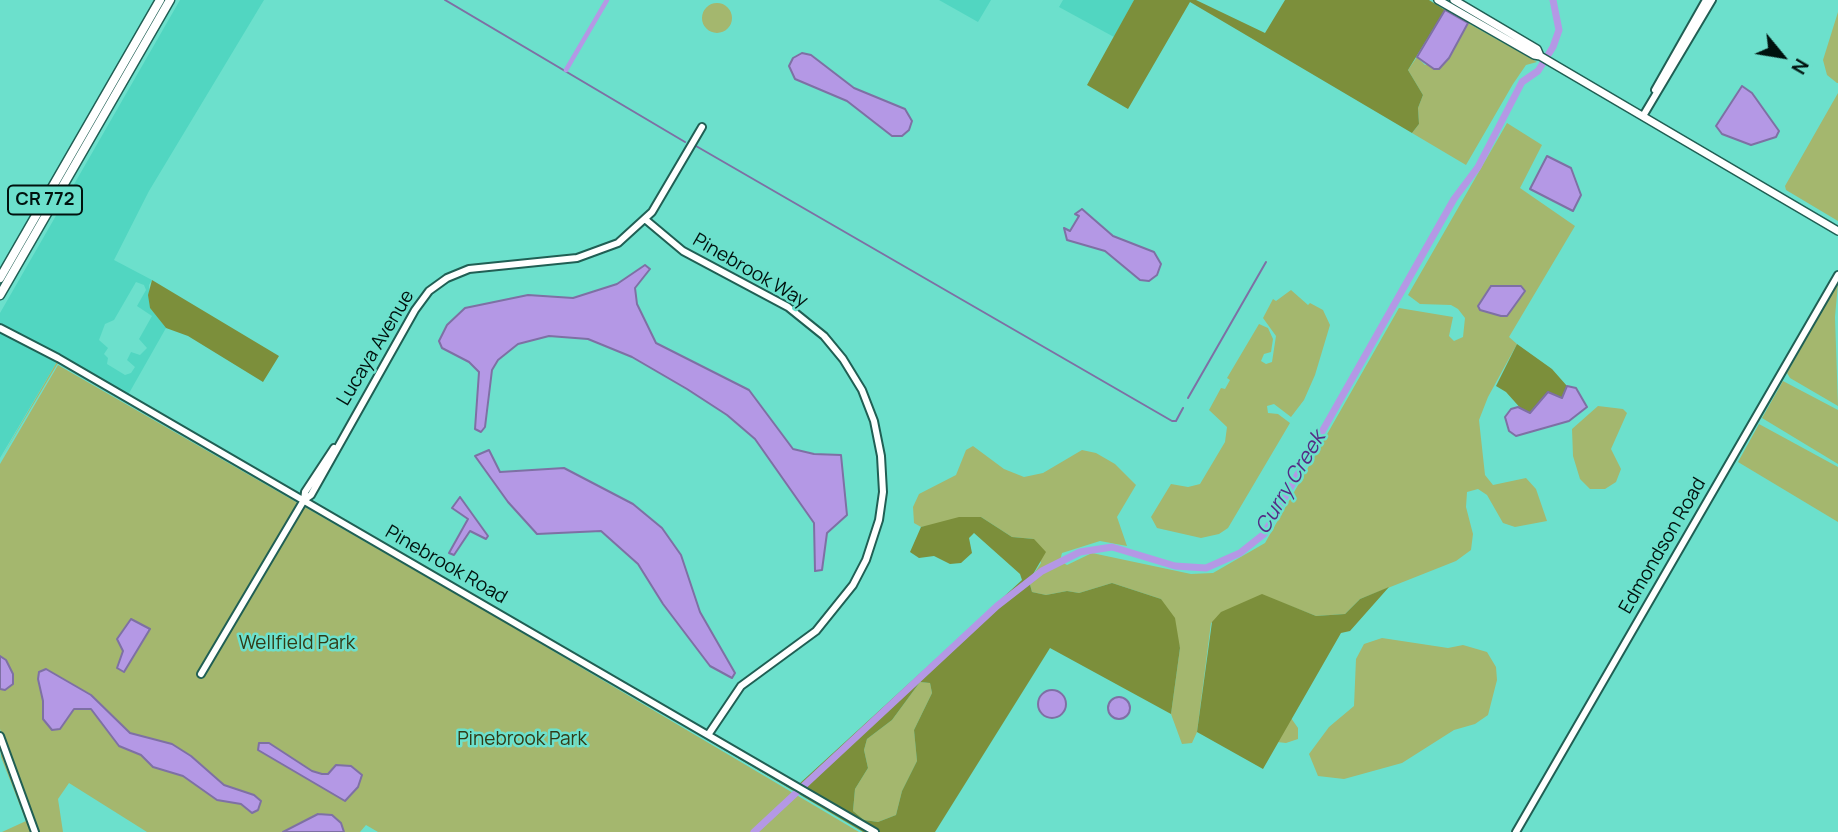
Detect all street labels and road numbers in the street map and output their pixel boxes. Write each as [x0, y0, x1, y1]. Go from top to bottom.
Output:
road number: CR 772 [8, 186, 82, 215]
street label: Pinebrook Way [689, 229, 811, 313]
street label: Lucaya Avenue [333, 286, 419, 410]
street label: Edmondson Road [1615, 474, 1711, 618]
street label: Pinebrook Road [381, 521, 511, 609]

